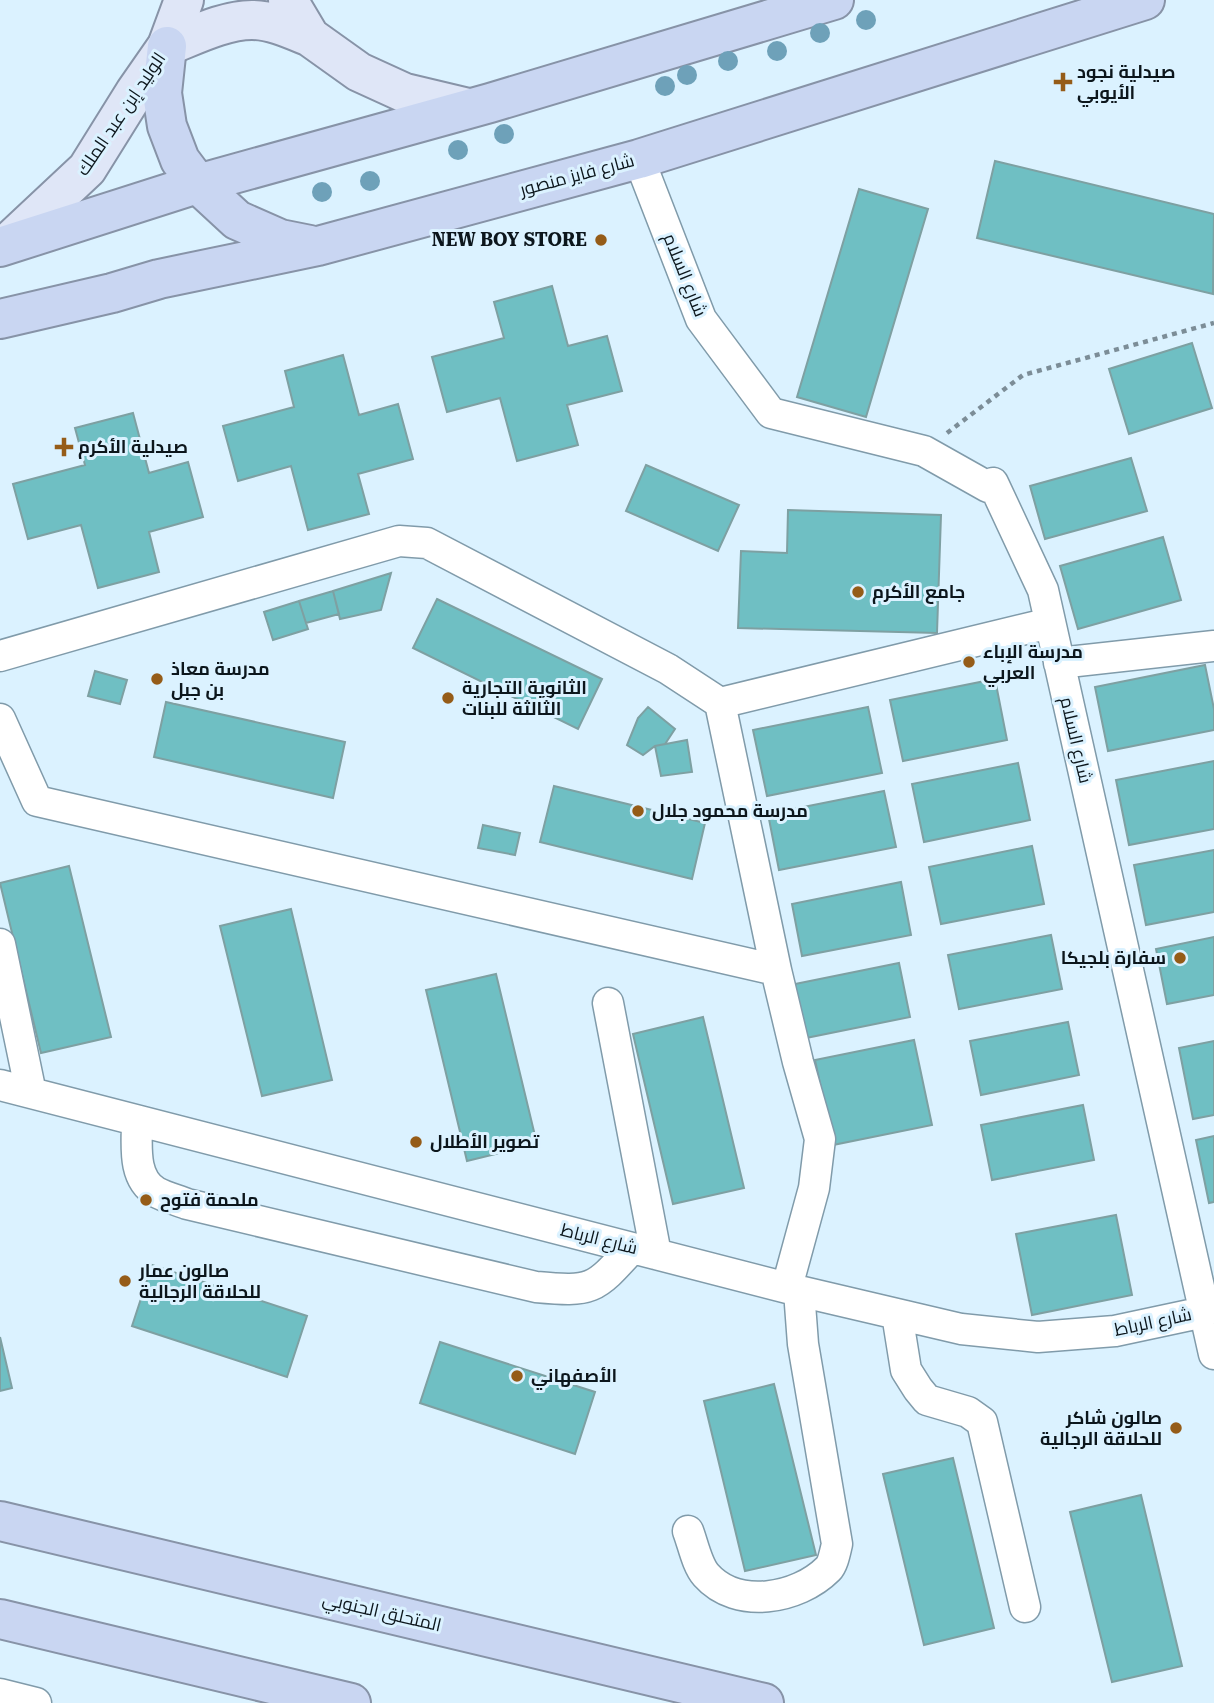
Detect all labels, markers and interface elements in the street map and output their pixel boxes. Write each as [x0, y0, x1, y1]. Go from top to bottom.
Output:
street label: الوليد إبن عبد الملك [72, 48, 170, 180]
place label: صيدلية نجود الأيوبي [1077, 61, 1175, 108]
marker: صيدلية نجود الأيوبي [1055, 74, 1071, 90]
street label: شارع فايز منصور [516, 149, 637, 202]
place label: NEW BOY STORE [432, 229, 587, 250]
street label: شارع السلام [657, 230, 712, 320]
marker: NEW BOY STORE [593, 232, 609, 248]
place label: صيدلية الأكرم [78, 436, 188, 459]
marker: صيدلية الأكرم [56, 439, 72, 455]
place label: جامع الأكرم [872, 581, 965, 604]
marker: جامع الأكرم [850, 584, 866, 600]
place label: مدرسة الإباء العربي [983, 641, 1083, 688]
marker: مدرسة الإباء العربي [961, 654, 977, 670]
place label: مدرسة معاذ بن جبل [171, 658, 270, 701]
marker: مدرسة معاذ بن جبل [149, 671, 165, 687]
place label: الثانوية التجارية الثالثة للبنات [462, 677, 587, 719]
marker: الثانوية التجارية الثالثة للبنات [440, 690, 456, 706]
street label: شارع السلام [1054, 695, 1097, 786]
place label: مدرسة محمود جلال [652, 800, 808, 822]
marker: مدرسة محمود جلال [630, 803, 646, 819]
place label: سفارة بلجيكا [1061, 947, 1166, 968]
marker: سفارة بلجيكا [1172, 950, 1188, 966]
place label: تصوير الأطلال [430, 1131, 539, 1153]
marker: تصوير الأطلال [408, 1134, 424, 1150]
place label: ملحمة فتوح [160, 1189, 259, 1212]
marker: ملحمة فتوح [138, 1192, 154, 1208]
street label: شارع الرباط [558, 1219, 640, 1260]
place label: صالون عمار للحلاقة الرجالية [138, 1260, 261, 1303]
marker: صالون عمار للحلاقة الرجالية [117, 1273, 133, 1289]
street label: شارع الرباط [1112, 1303, 1194, 1342]
place label: الأصفهاني [531, 1365, 617, 1391]
marker: الأصفهاني [509, 1368, 525, 1384]
place label: صالون شاكر للحلاقة الرجالية [1040, 1407, 1162, 1450]
marker: صالون شاكر للحلاقة الرجالية [1168, 1420, 1184, 1436]
street label: المتحلق الجنوبي [320, 1588, 444, 1639]

